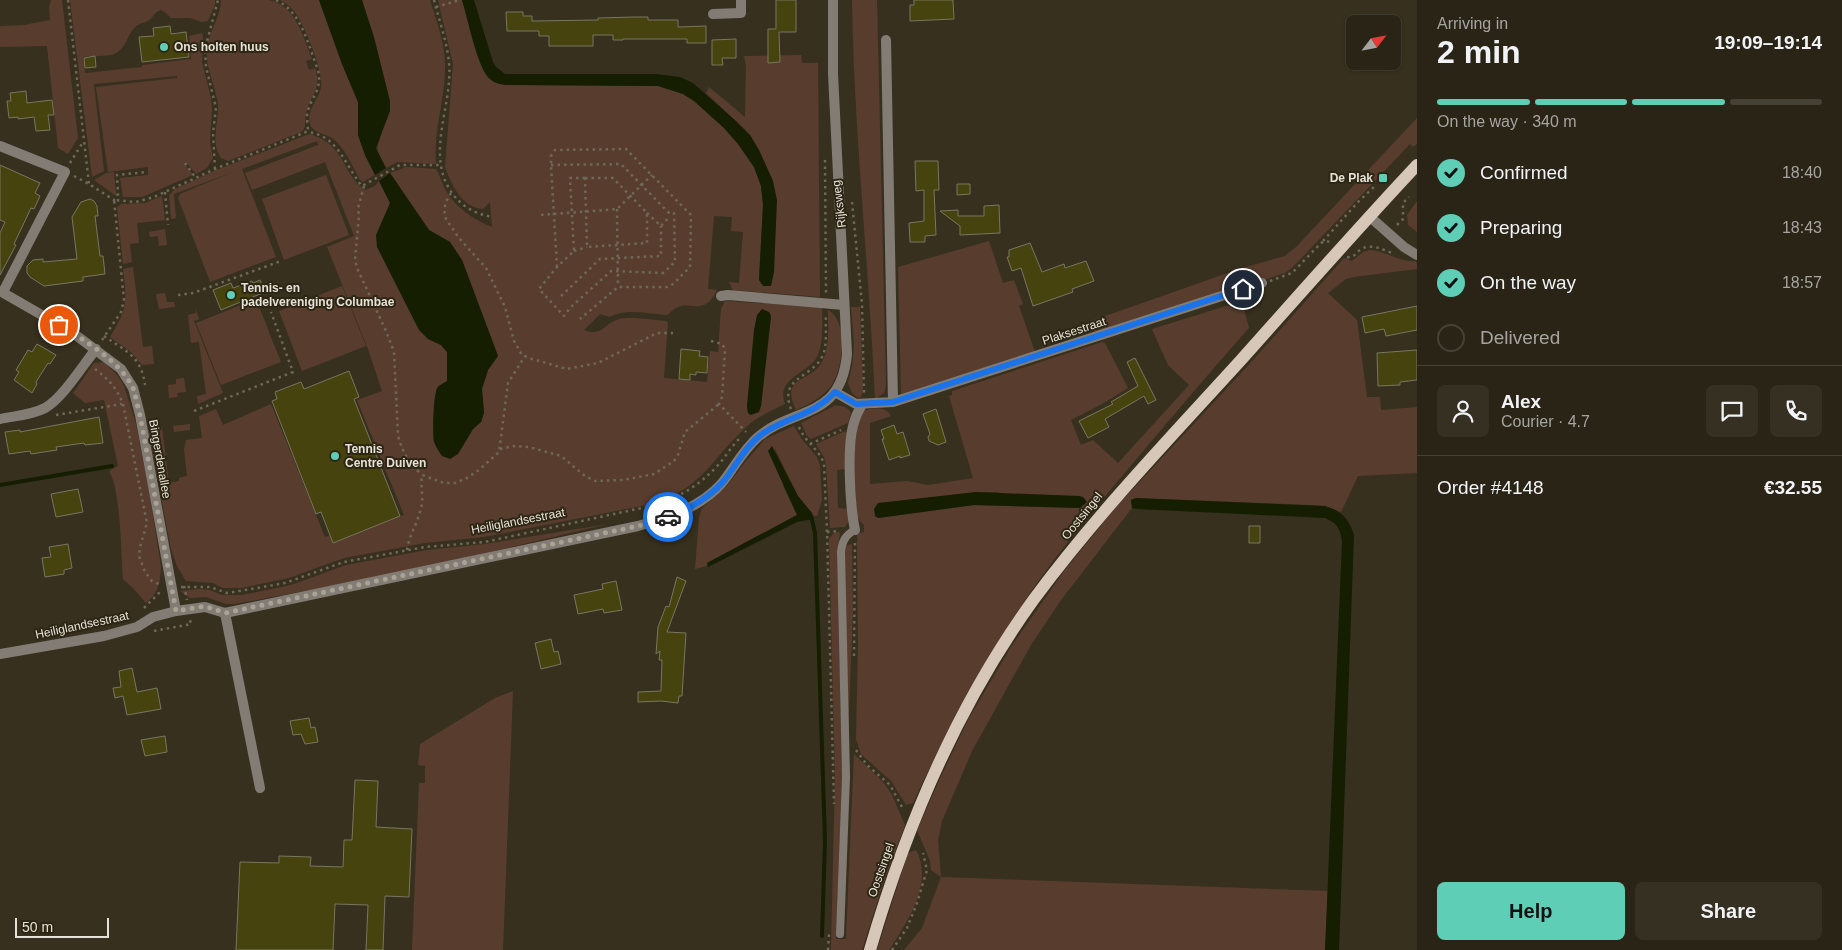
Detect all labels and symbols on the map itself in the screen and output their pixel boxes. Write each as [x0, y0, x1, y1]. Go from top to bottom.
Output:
north arrow [1346, 15, 1401, 70]
place label: Ons holten huus [174, 40, 269, 54]
marker: Ons holten huus [158, 41, 170, 53]
place label: De Plak [1330, 171, 1373, 185]
marker: De Plak [1377, 172, 1389, 184]
street label: Rijksweg [829, 179, 849, 229]
pin [1222, 268, 1264, 310]
place label: Tennis- en padelvereniging Columbae [241, 281, 395, 309]
marker: Tennis- en padelvereniging Columbae [225, 289, 237, 301]
pin [38, 304, 80, 346]
street label: Plaksestraat [1040, 314, 1108, 348]
street label: Bingerdenallee [146, 418, 174, 500]
place label: Tennis Centre Duiven [345, 442, 426, 470]
marker: Tennis Centre Duiven [329, 450, 341, 462]
street label: Oostsingel [1059, 490, 1105, 542]
courier [643, 492, 693, 542]
street label: Heiliglandsestraat [470, 505, 567, 537]
street label: Heiliglandsestraat [34, 608, 131, 642]
street label: Oostsingel [865, 841, 897, 899]
scale bar [15, 915, 109, 938]

